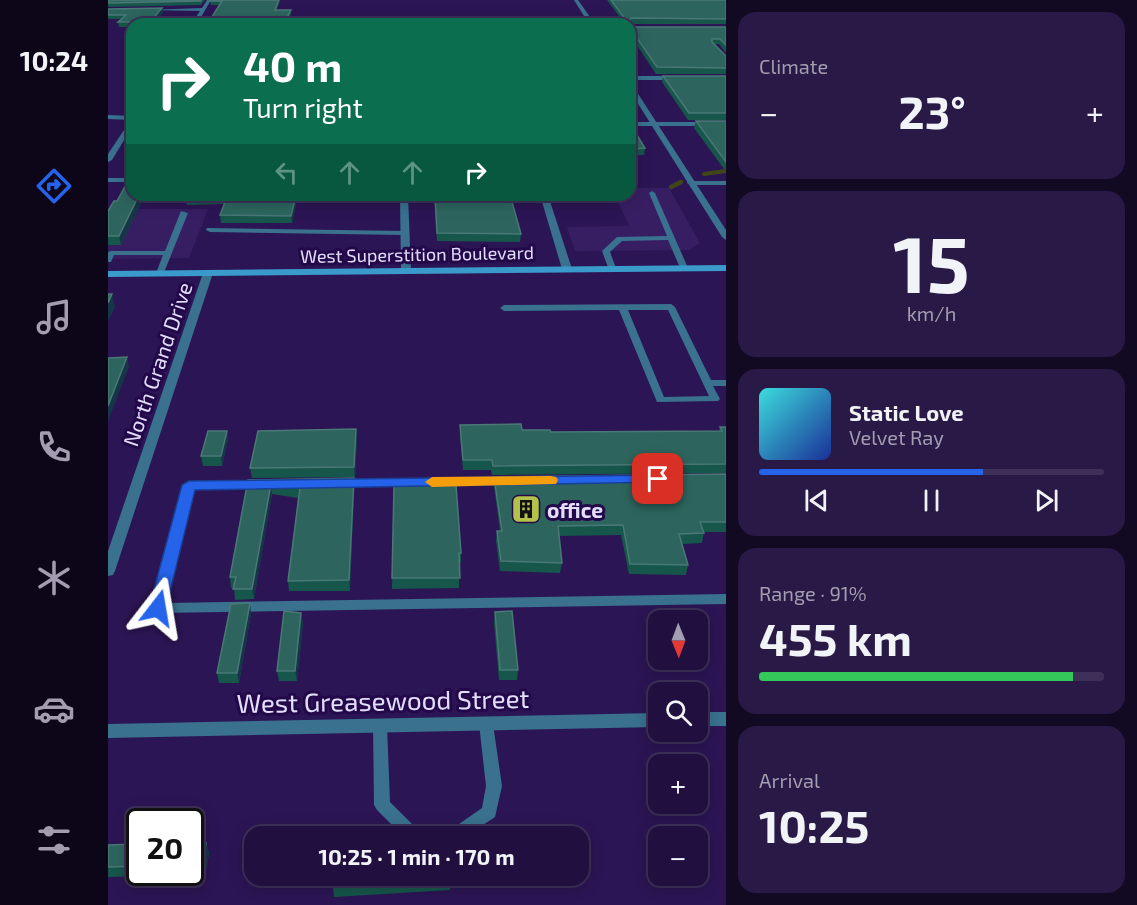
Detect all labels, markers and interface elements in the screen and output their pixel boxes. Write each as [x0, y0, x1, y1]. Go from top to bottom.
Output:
text: 40 m [243, 40, 342, 90]
icon: right [144, 42, 222, 120]
text: 10:24 [20, 44, 88, 76]
text: Climate [759, 54, 828, 78]
text: 23° [898, 84, 966, 138]
text: Turn right [243, 91, 363, 123]
text: − [759, 92, 778, 132]
text: + [1086, 92, 1104, 132]
icon: left [270, 156, 303, 189]
icon: ahead [333, 156, 366, 189]
icon: ahead [396, 156, 429, 189]
icon: right [459, 156, 492, 189]
icon: directions [33, 165, 75, 207]
text: 15 [893, 215, 970, 309]
street label: West Superstition Boulevard [300, 241, 534, 267]
street label: North Grand Drive [117, 279, 197, 449]
icon: music [33, 296, 75, 338]
text: km/h [907, 301, 956, 325]
text: Static Love [849, 399, 964, 425]
text: Velvet Ray [849, 425, 944, 449]
icon: phone [33, 426, 75, 468]
pin [632, 453, 683, 504]
icon: arrive [641, 462, 674, 495]
icon: previous [800, 484, 833, 517]
icon: pause [915, 484, 948, 517]
icon: next [1030, 484, 1063, 517]
building icon: office [510, 493, 542, 525]
place label: office [547, 497, 603, 522]
icon: climate [33, 557, 75, 599]
position arrow [126, 576, 190, 640]
text: Range · 91% [759, 581, 867, 605]
north arrow [648, 610, 708, 670]
map controls [648, 610, 708, 886]
text: 455 km [759, 611, 912, 665]
street label: West Greasewood Street [236, 682, 530, 718]
button: search [648, 682, 708, 742]
icon: car [33, 688, 75, 730]
button: + [648, 754, 708, 814]
text: Arrival [759, 768, 820, 792]
text: 10:25 [759, 798, 869, 852]
speed limit sign: 20 [126, 808, 204, 886]
icon: filters [33, 819, 75, 861]
button: − [648, 826, 708, 886]
text: 10:25 · 1 min · 170 m [318, 843, 515, 869]

